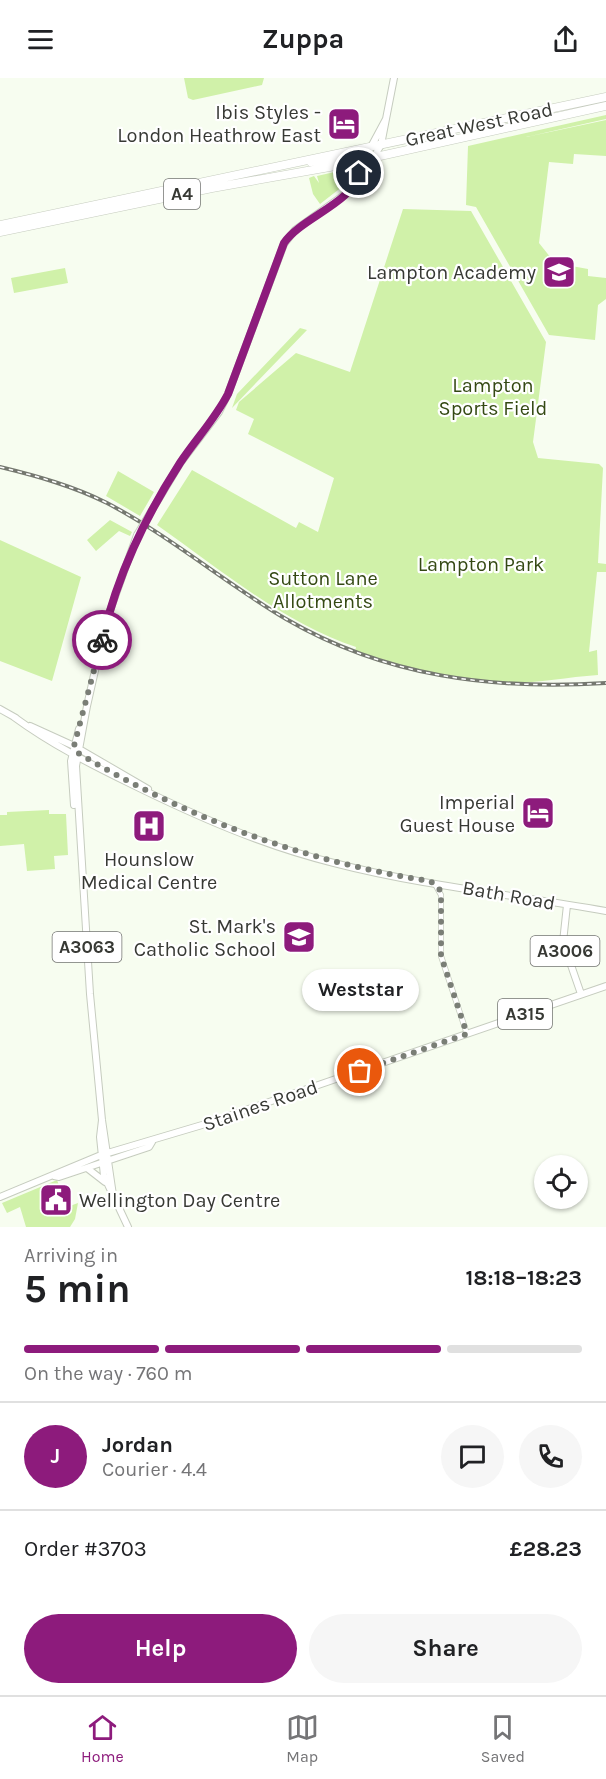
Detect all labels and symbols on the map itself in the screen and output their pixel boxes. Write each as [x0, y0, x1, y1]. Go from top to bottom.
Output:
street label: Great West Road [403, 98, 555, 151]
place label: Ibis Styles - London Heathrow East [117, 101, 321, 147]
hotel icon: Ibis Styles - London Heathrow East [326, 106, 362, 142]
pin [333, 147, 384, 198]
road number: A4 [164, 179, 200, 209]
school or university icon: Lampton Academy [541, 254, 577, 290]
place label: Lampton Academy [367, 261, 536, 284]
park label: Lampton Sports Field [439, 374, 547, 420]
park label: Lampton Park [418, 553, 544, 576]
park label: Sutton Lane Allotments [268, 567, 378, 613]
courier [72, 610, 132, 670]
place label: Imperial Guest House [400, 791, 515, 837]
hotel icon: Imperial Guest House [520, 795, 556, 831]
hospital icon: Hounslow Medical Centre [131, 808, 167, 844]
place label: Hounslow Medical Centre [81, 848, 217, 894]
street label: Bath Road [461, 876, 557, 915]
place label: St. Mark's Catholic School [134, 915, 276, 961]
school or university icon: St. Mark's Catholic School [281, 919, 317, 955]
road number: A3063 [52, 932, 122, 962]
road number: A3006 [530, 936, 600, 966]
callout: Weststar [302, 969, 418, 1011]
road number: A315 [498, 999, 552, 1029]
pin [334, 1045, 385, 1096]
street label: Staines Road [200, 1075, 321, 1136]
public building icon: Wellington Day Centre [38, 1182, 74, 1218]
place label: Wellington Day Centre [79, 1189, 280, 1212]

